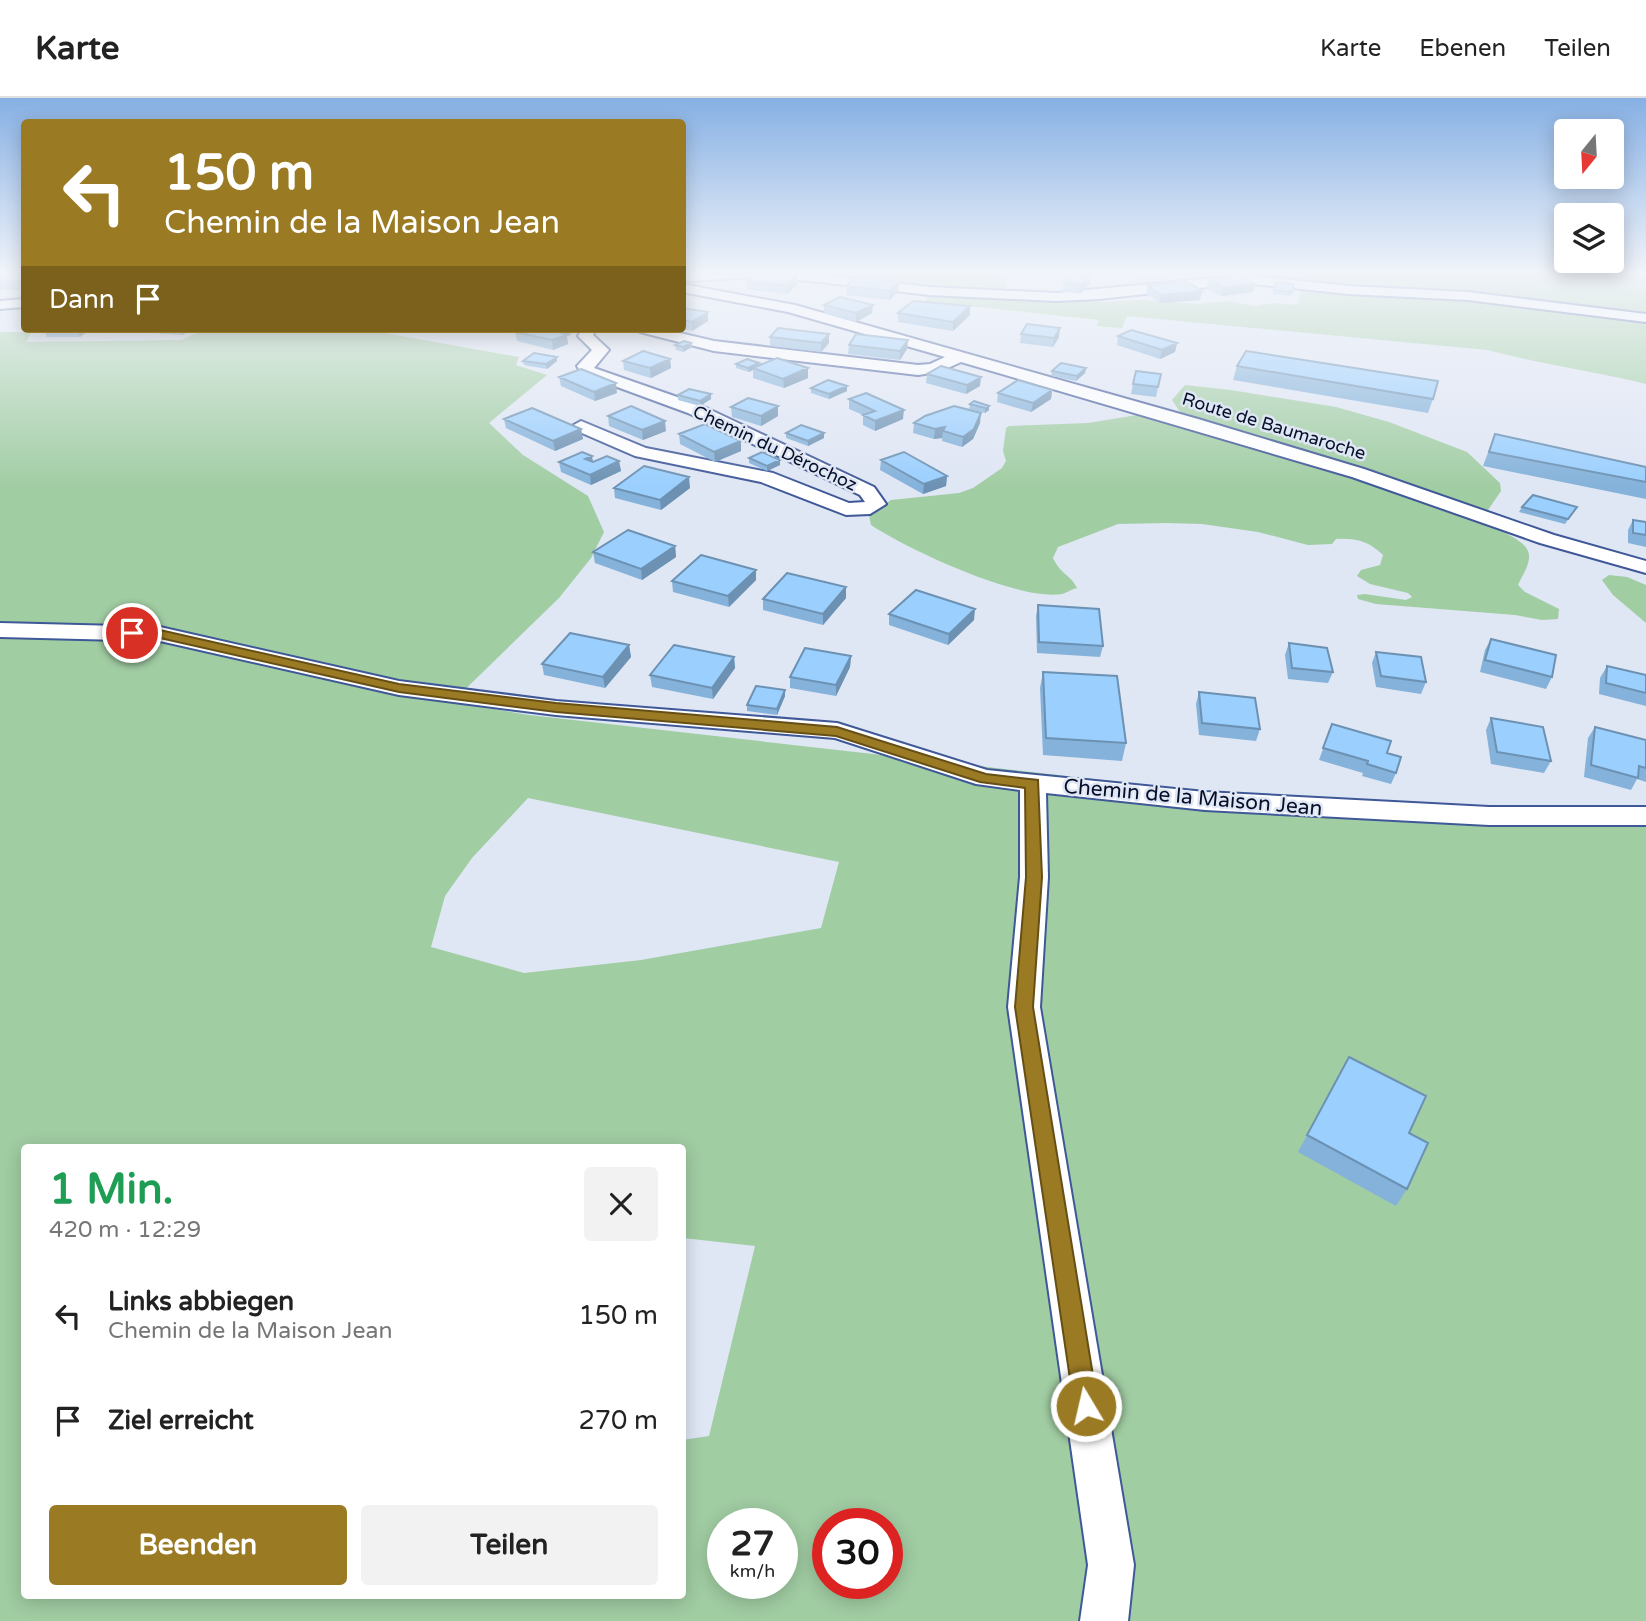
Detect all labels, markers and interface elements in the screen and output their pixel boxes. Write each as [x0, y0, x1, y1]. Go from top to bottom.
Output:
text: Karte [35, 29, 119, 68]
text: Karte [1320, 34, 1381, 63]
text: Ebenen [1419, 34, 1506, 63]
text: Teilen [1544, 34, 1611, 63]
north arrow [1554, 119, 1624, 189]
map controls [1554, 119, 1624, 273]
text: 150 m [164, 144, 314, 203]
icon: left [49, 147, 140, 238]
button: layers [1554, 203, 1624, 273]
text: Chemin de la Maison Jean [164, 204, 560, 242]
icon: arrive [129, 280, 167, 318]
text: Dann [49, 284, 115, 315]
street label: Route de Baumaroche [1179, 388, 1369, 464]
street label: Chemin du Dérochoz [689, 400, 861, 496]
pin [102, 603, 162, 663]
icon: arrive [113, 614, 151, 652]
street label: Chemin de la Maison Jean [1062, 774, 1323, 821]
text: 1 Min. [49, 1164, 173, 1215]
button: close [584, 1167, 658, 1241]
text: 420 m · 12:29 [49, 1216, 201, 1244]
text: Links abbiegen [108, 1286, 294, 1317]
icon: left [49, 1297, 87, 1335]
text: 150 m [578, 1300, 658, 1331]
text: Chemin de la Maison Jean [108, 1317, 393, 1345]
position arrow [1049, 1369, 1123, 1443]
icon: arrive [49, 1402, 87, 1440]
text: Ziel erreicht [108, 1405, 254, 1436]
text: 270 m [578, 1405, 658, 1436]
button: Beenden [49, 1505, 347, 1585]
button: Teilen [361, 1505, 658, 1585]
speed limit sign: 30 [812, 1508, 903, 1599]
text: 27 [731, 1523, 774, 1565]
text: km/h [730, 1560, 775, 1582]

